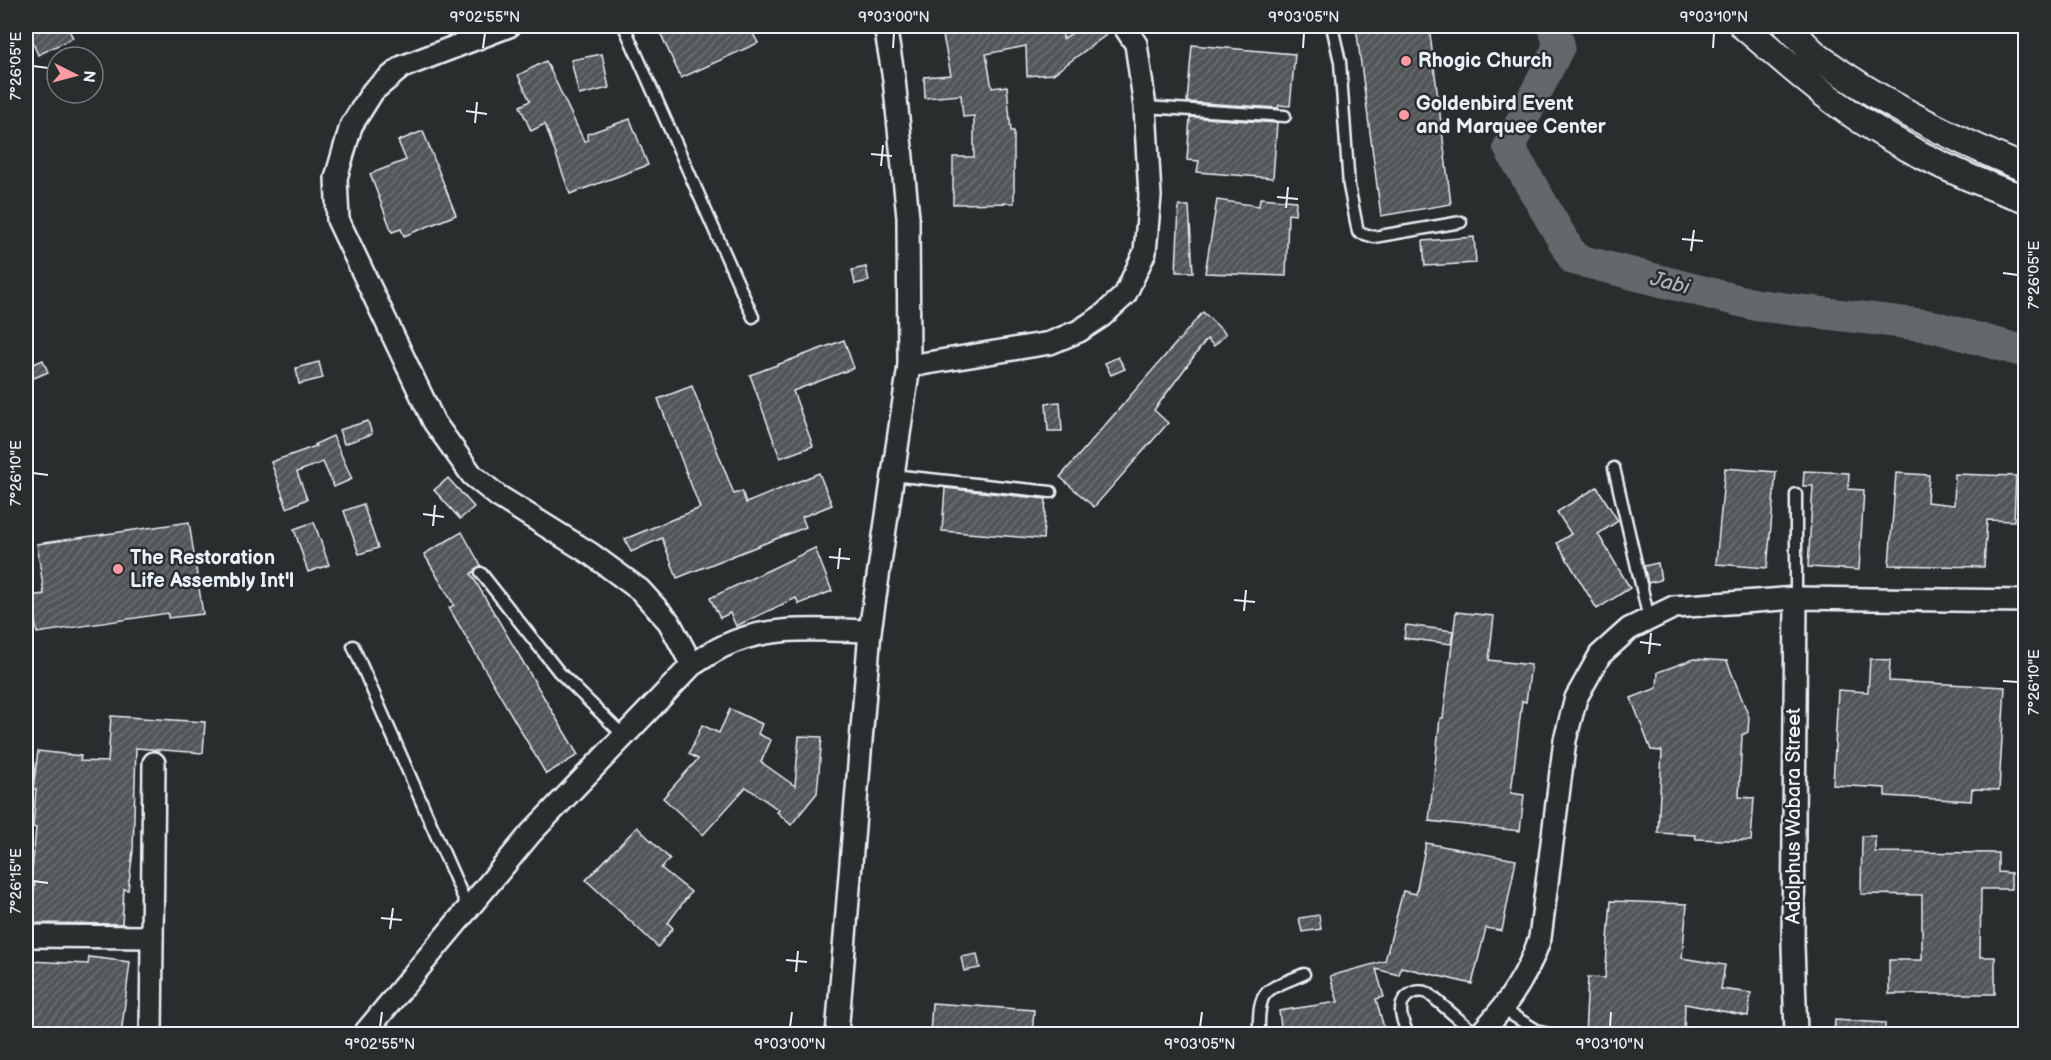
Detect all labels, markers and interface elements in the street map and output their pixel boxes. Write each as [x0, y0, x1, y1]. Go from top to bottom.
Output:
text: 9°02'55"N [450, 8, 520, 27]
text: 9°03'00"N [858, 8, 930, 27]
text: 9°03'05"N [1268, 8, 1340, 27]
text: 9°03'10"N [1680, 8, 1748, 27]
text: 7°26'05"E [7, 32, 26, 100]
north arrow [45, 45, 105, 105]
place label: Rhogic Church [1418, 49, 1552, 73]
marker: Rhogic Church [1399, 54, 1413, 68]
text: N [78, 69, 99, 83]
place label: Goldenbird Event and Marquee Center [1416, 92, 1607, 139]
marker: Goldenbird Event and Marquee Center [1397, 108, 1411, 122]
text: 7°26'05"E [2025, 241, 2044, 309]
water label: Jabi [1647, 266, 1693, 300]
text: 7°26'10"E [7, 440, 26, 506]
place label: The Restoration Life Assembly Int'l [130, 546, 294, 593]
marker: The Restoration Life Assembly Int'l [111, 562, 125, 576]
text: 7°26'10"E [2025, 649, 2044, 715]
street label: Adolphus Wabara Street [1782, 708, 1806, 924]
text: 7°26'15"E [7, 848, 26, 914]
text: 9°02'55"N [345, 1035, 415, 1054]
text: 9°03'00"N [754, 1035, 826, 1054]
text: 9°03'05"N [1164, 1035, 1236, 1054]
text: 9°03'10"N [1576, 1035, 1644, 1054]

